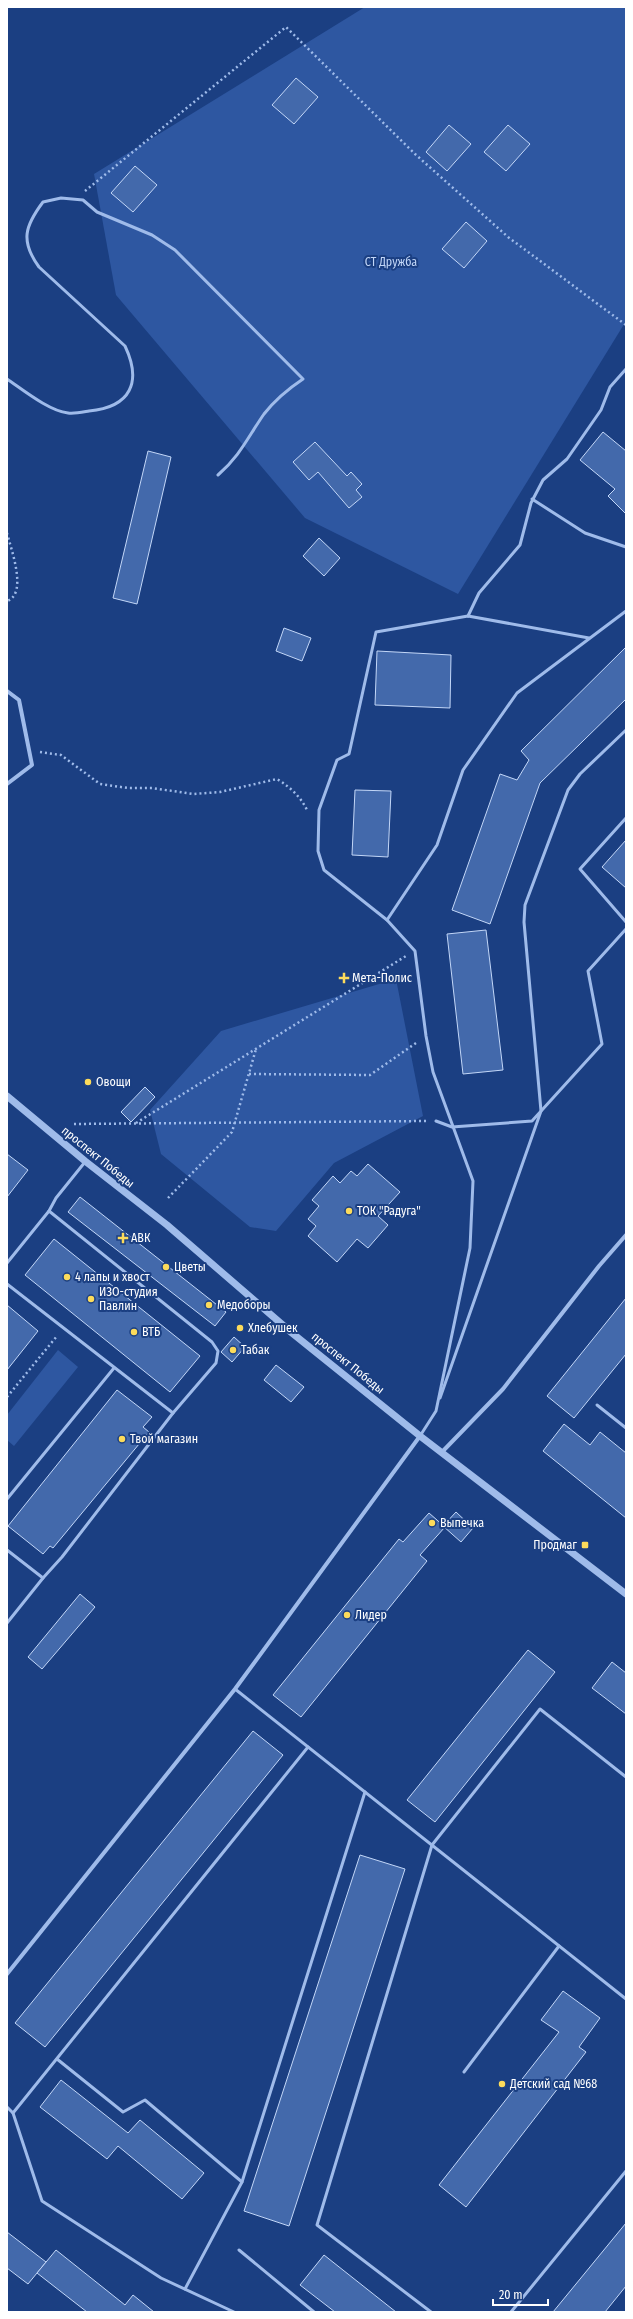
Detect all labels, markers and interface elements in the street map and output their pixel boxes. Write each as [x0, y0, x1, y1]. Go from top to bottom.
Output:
park label: СТ Дружба [365, 255, 417, 269]
place label: Мета-Полис [352, 971, 412, 985]
marker: Мета-Полис [339, 973, 349, 983]
place label: Овощи [96, 1075, 131, 1089]
marker: Овощи [83, 1077, 93, 1087]
street label: проспект Победы [59, 1123, 137, 1191]
place label: ТОК "Радуга" [357, 1204, 421, 1218]
marker: ТОК "Радуга" [344, 1206, 354, 1216]
place label: АВК [131, 1231, 151, 1245]
marker: АВК [118, 1233, 128, 1243]
place label: Цветы [174, 1260, 206, 1274]
marker: Цветы [161, 1262, 171, 1272]
place label: 4 лапы и хвост [75, 1270, 150, 1284]
marker: 4 лапы и хвост [62, 1272, 72, 1282]
place label: ИЗО-студия Павлин [99, 1285, 158, 1313]
marker: ИЗО-студия Павлин [86, 1294, 96, 1304]
place label: Медоборы [217, 1298, 271, 1312]
marker: Медоборы [204, 1300, 214, 1310]
place label: Хлебушек [248, 1321, 298, 1335]
marker: Хлебушек [235, 1323, 245, 1333]
place label: ВТБ [142, 1325, 160, 1339]
marker: ВТБ [129, 1327, 139, 1337]
street label: проспект Победы [309, 1329, 387, 1397]
place label: Табак [241, 1343, 270, 1357]
marker: Табак [228, 1345, 238, 1355]
place label: Твой магазин [130, 1432, 198, 1446]
marker: Твой магазин [117, 1434, 127, 1444]
place label: Выпечка [440, 1516, 484, 1530]
marker: Выпечка [427, 1518, 437, 1528]
place label: Продмаг [533, 1538, 577, 1552]
marker: Продмаг [580, 1540, 590, 1550]
place label: Лидер [355, 1608, 387, 1622]
marker: Лидер [342, 1610, 352, 1620]
place label: Детский сад №68 [509, 2077, 597, 2091]
marker: Детский сад №68 [497, 2079, 507, 2089]
scale bar [493, 2281, 548, 2307]
text: 20 m [499, 2288, 523, 2302]

